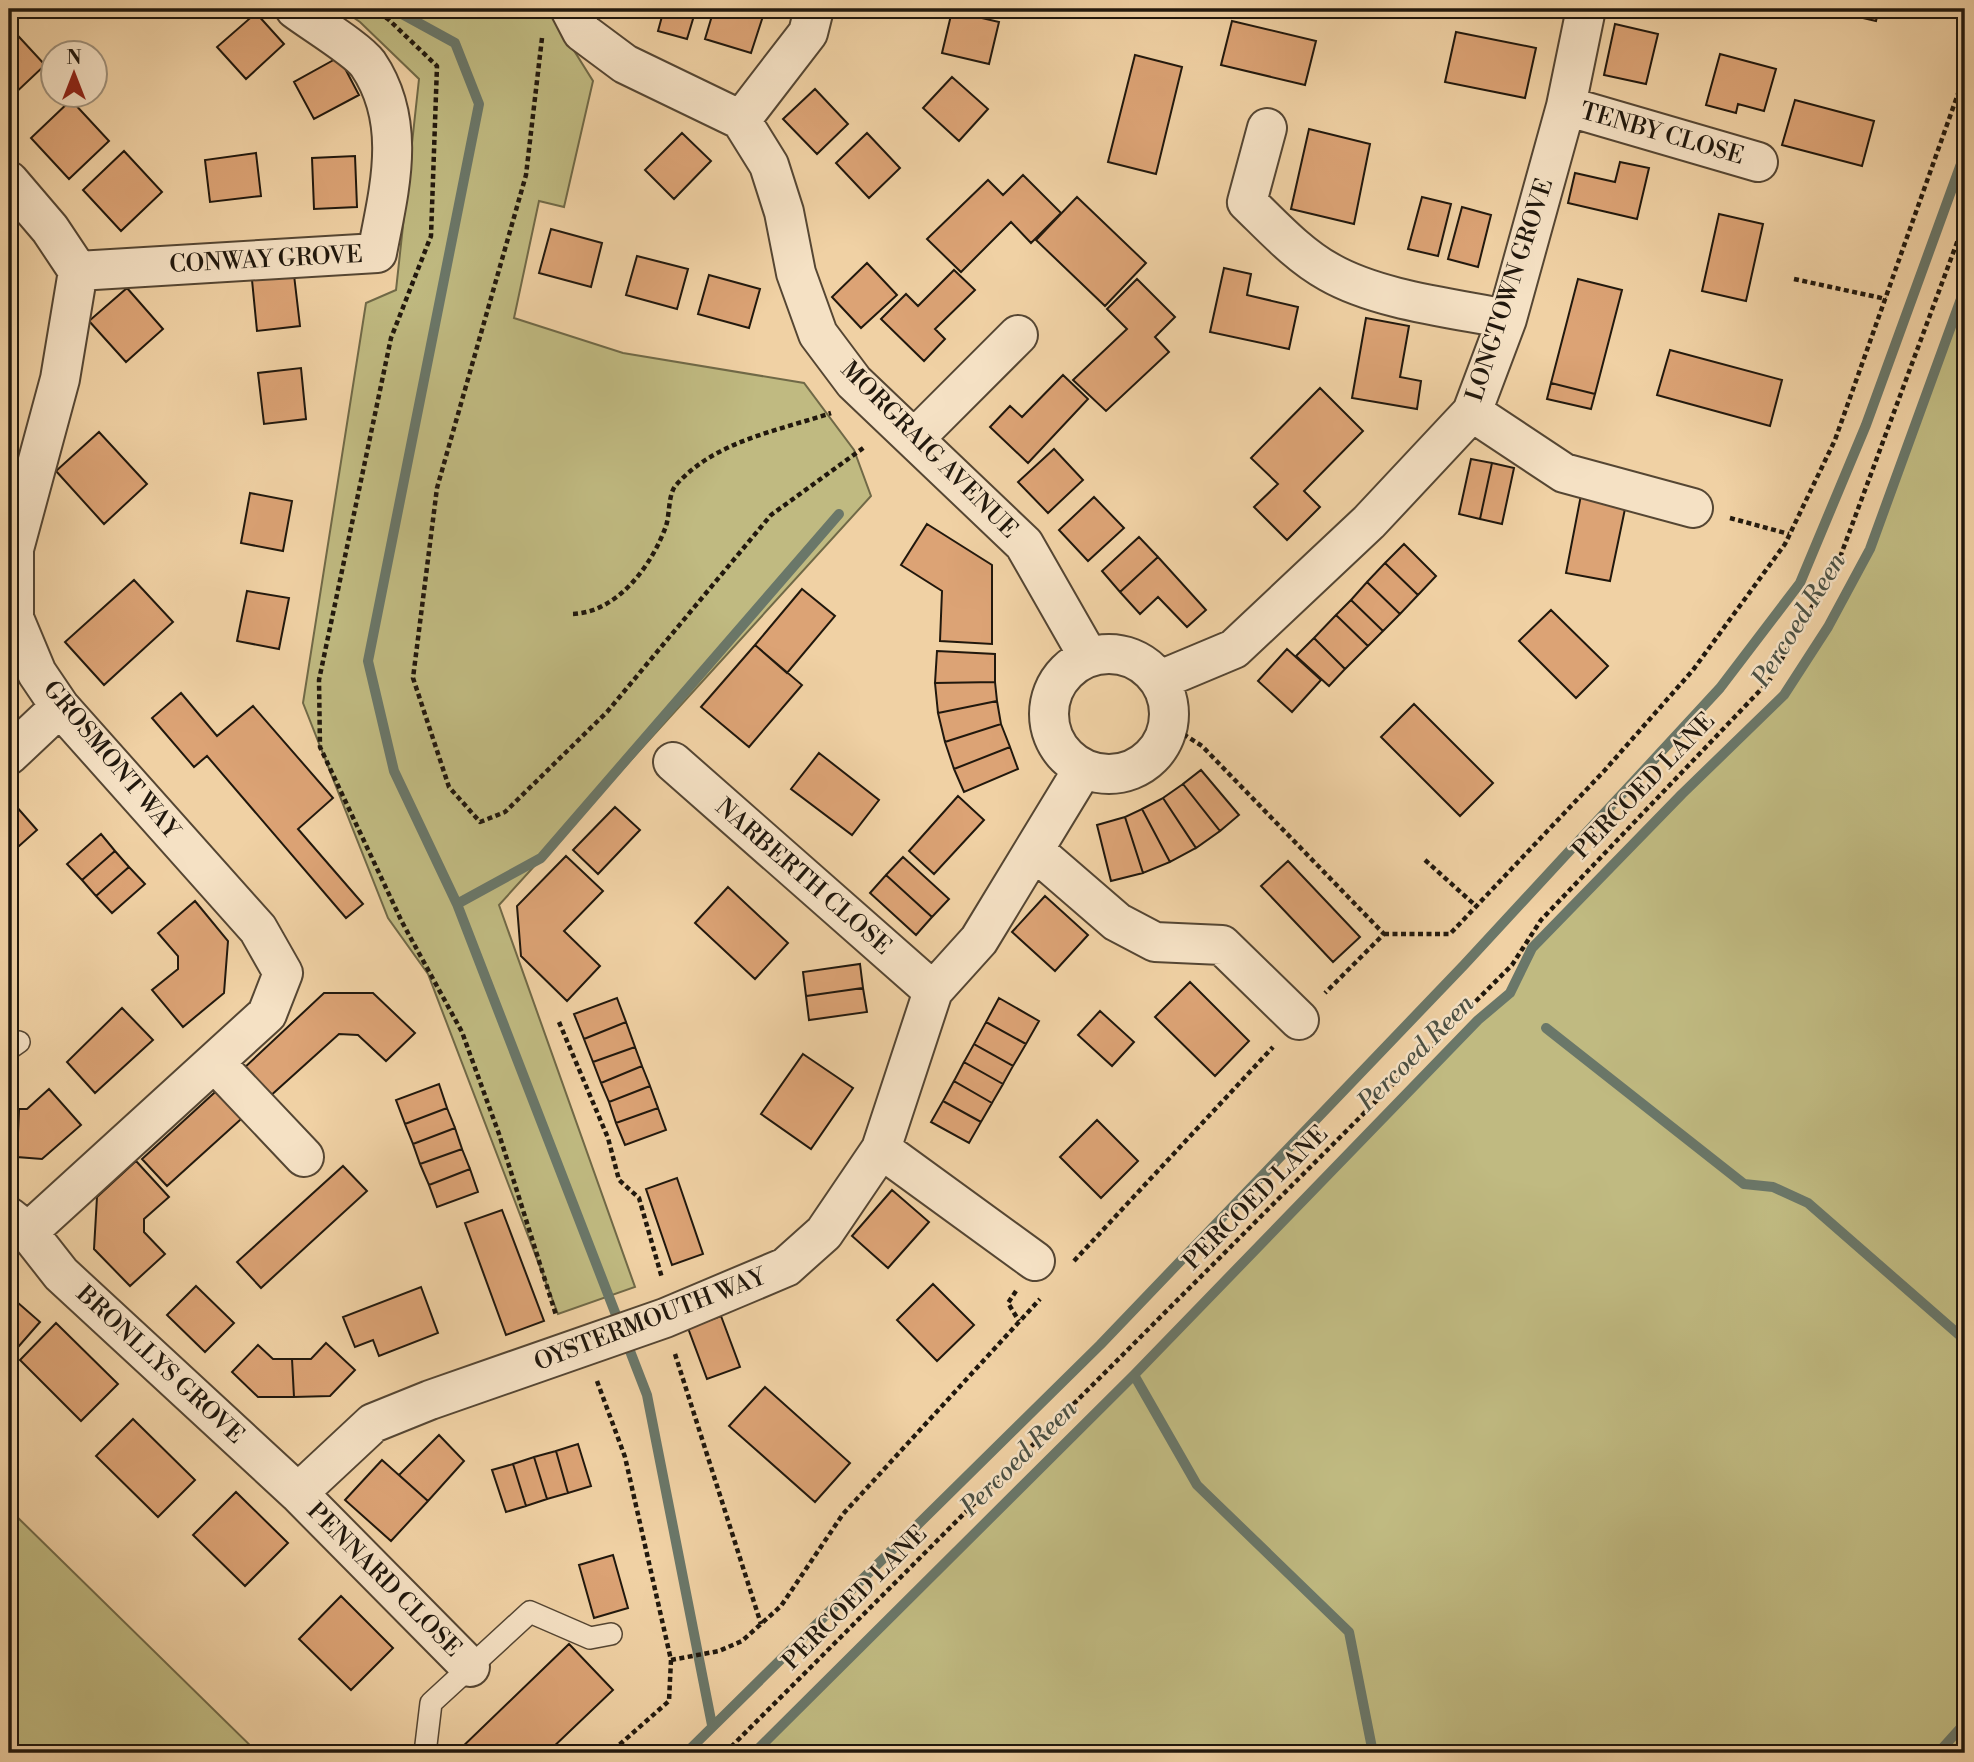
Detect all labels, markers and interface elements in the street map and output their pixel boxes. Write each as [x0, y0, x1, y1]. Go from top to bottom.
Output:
north arrow [38, 38, 108, 108]
text: N [66, 46, 82, 70]
street label: TENBY CLOSE [1577, 96, 1747, 172]
street label: LONGTOWN GROVE [1460, 175, 1560, 405]
street label: CONWAY GROVE [168, 240, 364, 280]
street label: MORGRAIG AVENUE [834, 355, 1024, 545]
water label: Percoed Reen [1745, 547, 1853, 694]
street label: GROSMONT WAY [36, 675, 187, 846]
street label: PERCOED LANE [1566, 706, 1722, 866]
street label: NARBERTH CLOSE [709, 792, 897, 962]
water label: Percoed Reen [1350, 988, 1481, 1119]
street label: PERCOED LANE [1177, 1119, 1335, 1277]
street label: OYSTERMOUTH WAY [530, 1262, 771, 1378]
street label: BRONLLYS GROVE [69, 1279, 250, 1450]
water label: Percoed Reen [953, 1393, 1084, 1524]
street label: PENNARD CLOSE [300, 1496, 468, 1664]
street label: PERCOED LANE [776, 1519, 934, 1677]

